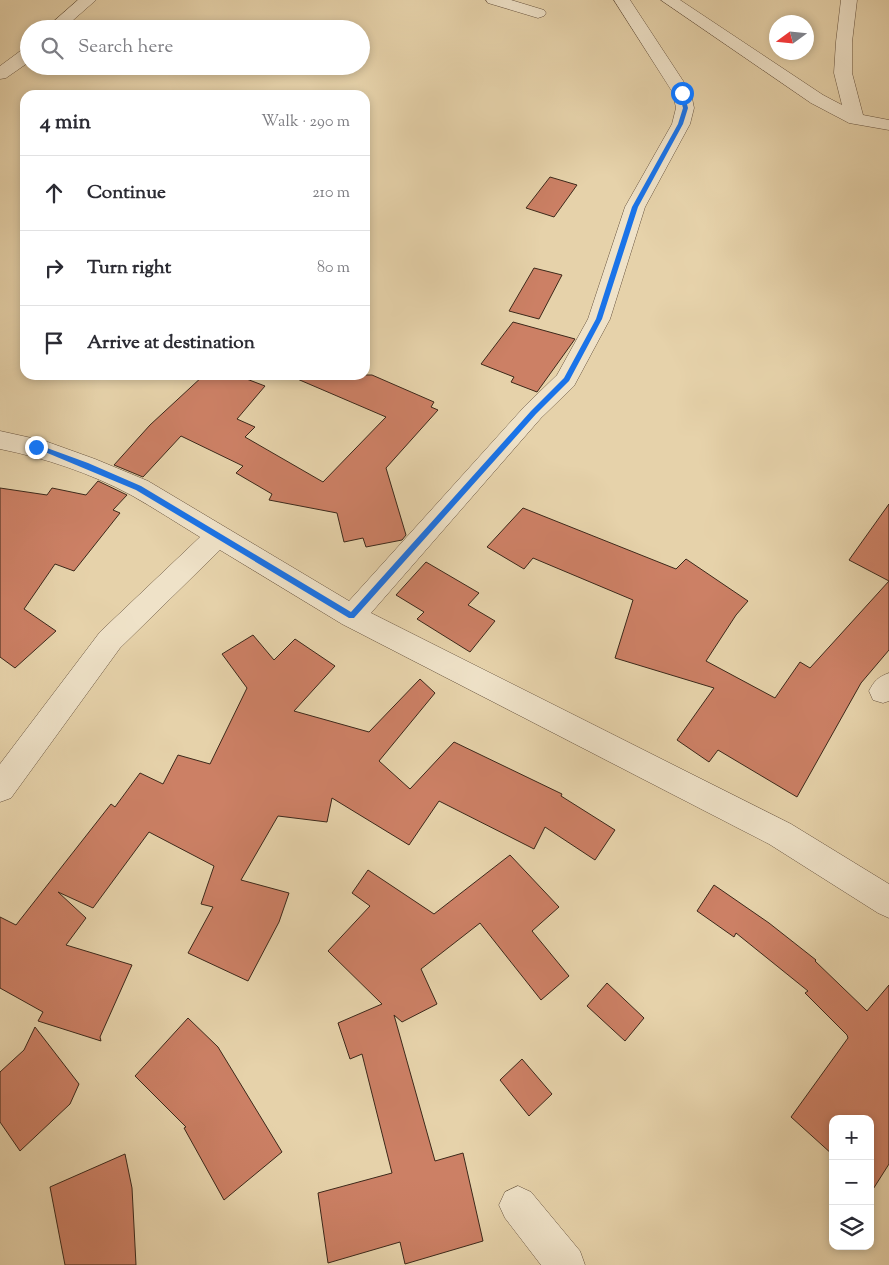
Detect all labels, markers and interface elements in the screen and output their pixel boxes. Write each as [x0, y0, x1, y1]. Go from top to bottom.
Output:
north arrow [769, 15, 814, 60]
search box [20, 20, 370, 75]
icon: search [38, 34, 66, 62]
text: Search here [78, 34, 173, 61]
route start [671, 82, 694, 105]
text: 4 min [40, 108, 91, 138]
text: Walk · 290 m [261, 111, 350, 134]
icon: ahead [40, 179, 68, 207]
text: Continue [87, 180, 166, 207]
text: 210 m [312, 182, 350, 205]
icon: right [40, 254, 68, 282]
text: Turn right [87, 255, 171, 282]
text: 80 m [317, 257, 350, 280]
icon: arrive [40, 329, 68, 357]
text: Arrive at destination [87, 330, 255, 357]
route end [25, 436, 48, 459]
map controls [829, 1115, 874, 1250]
button: + [829, 1115, 874, 1160]
button: − [829, 1160, 874, 1205]
button: layers [829, 1205, 874, 1250]

